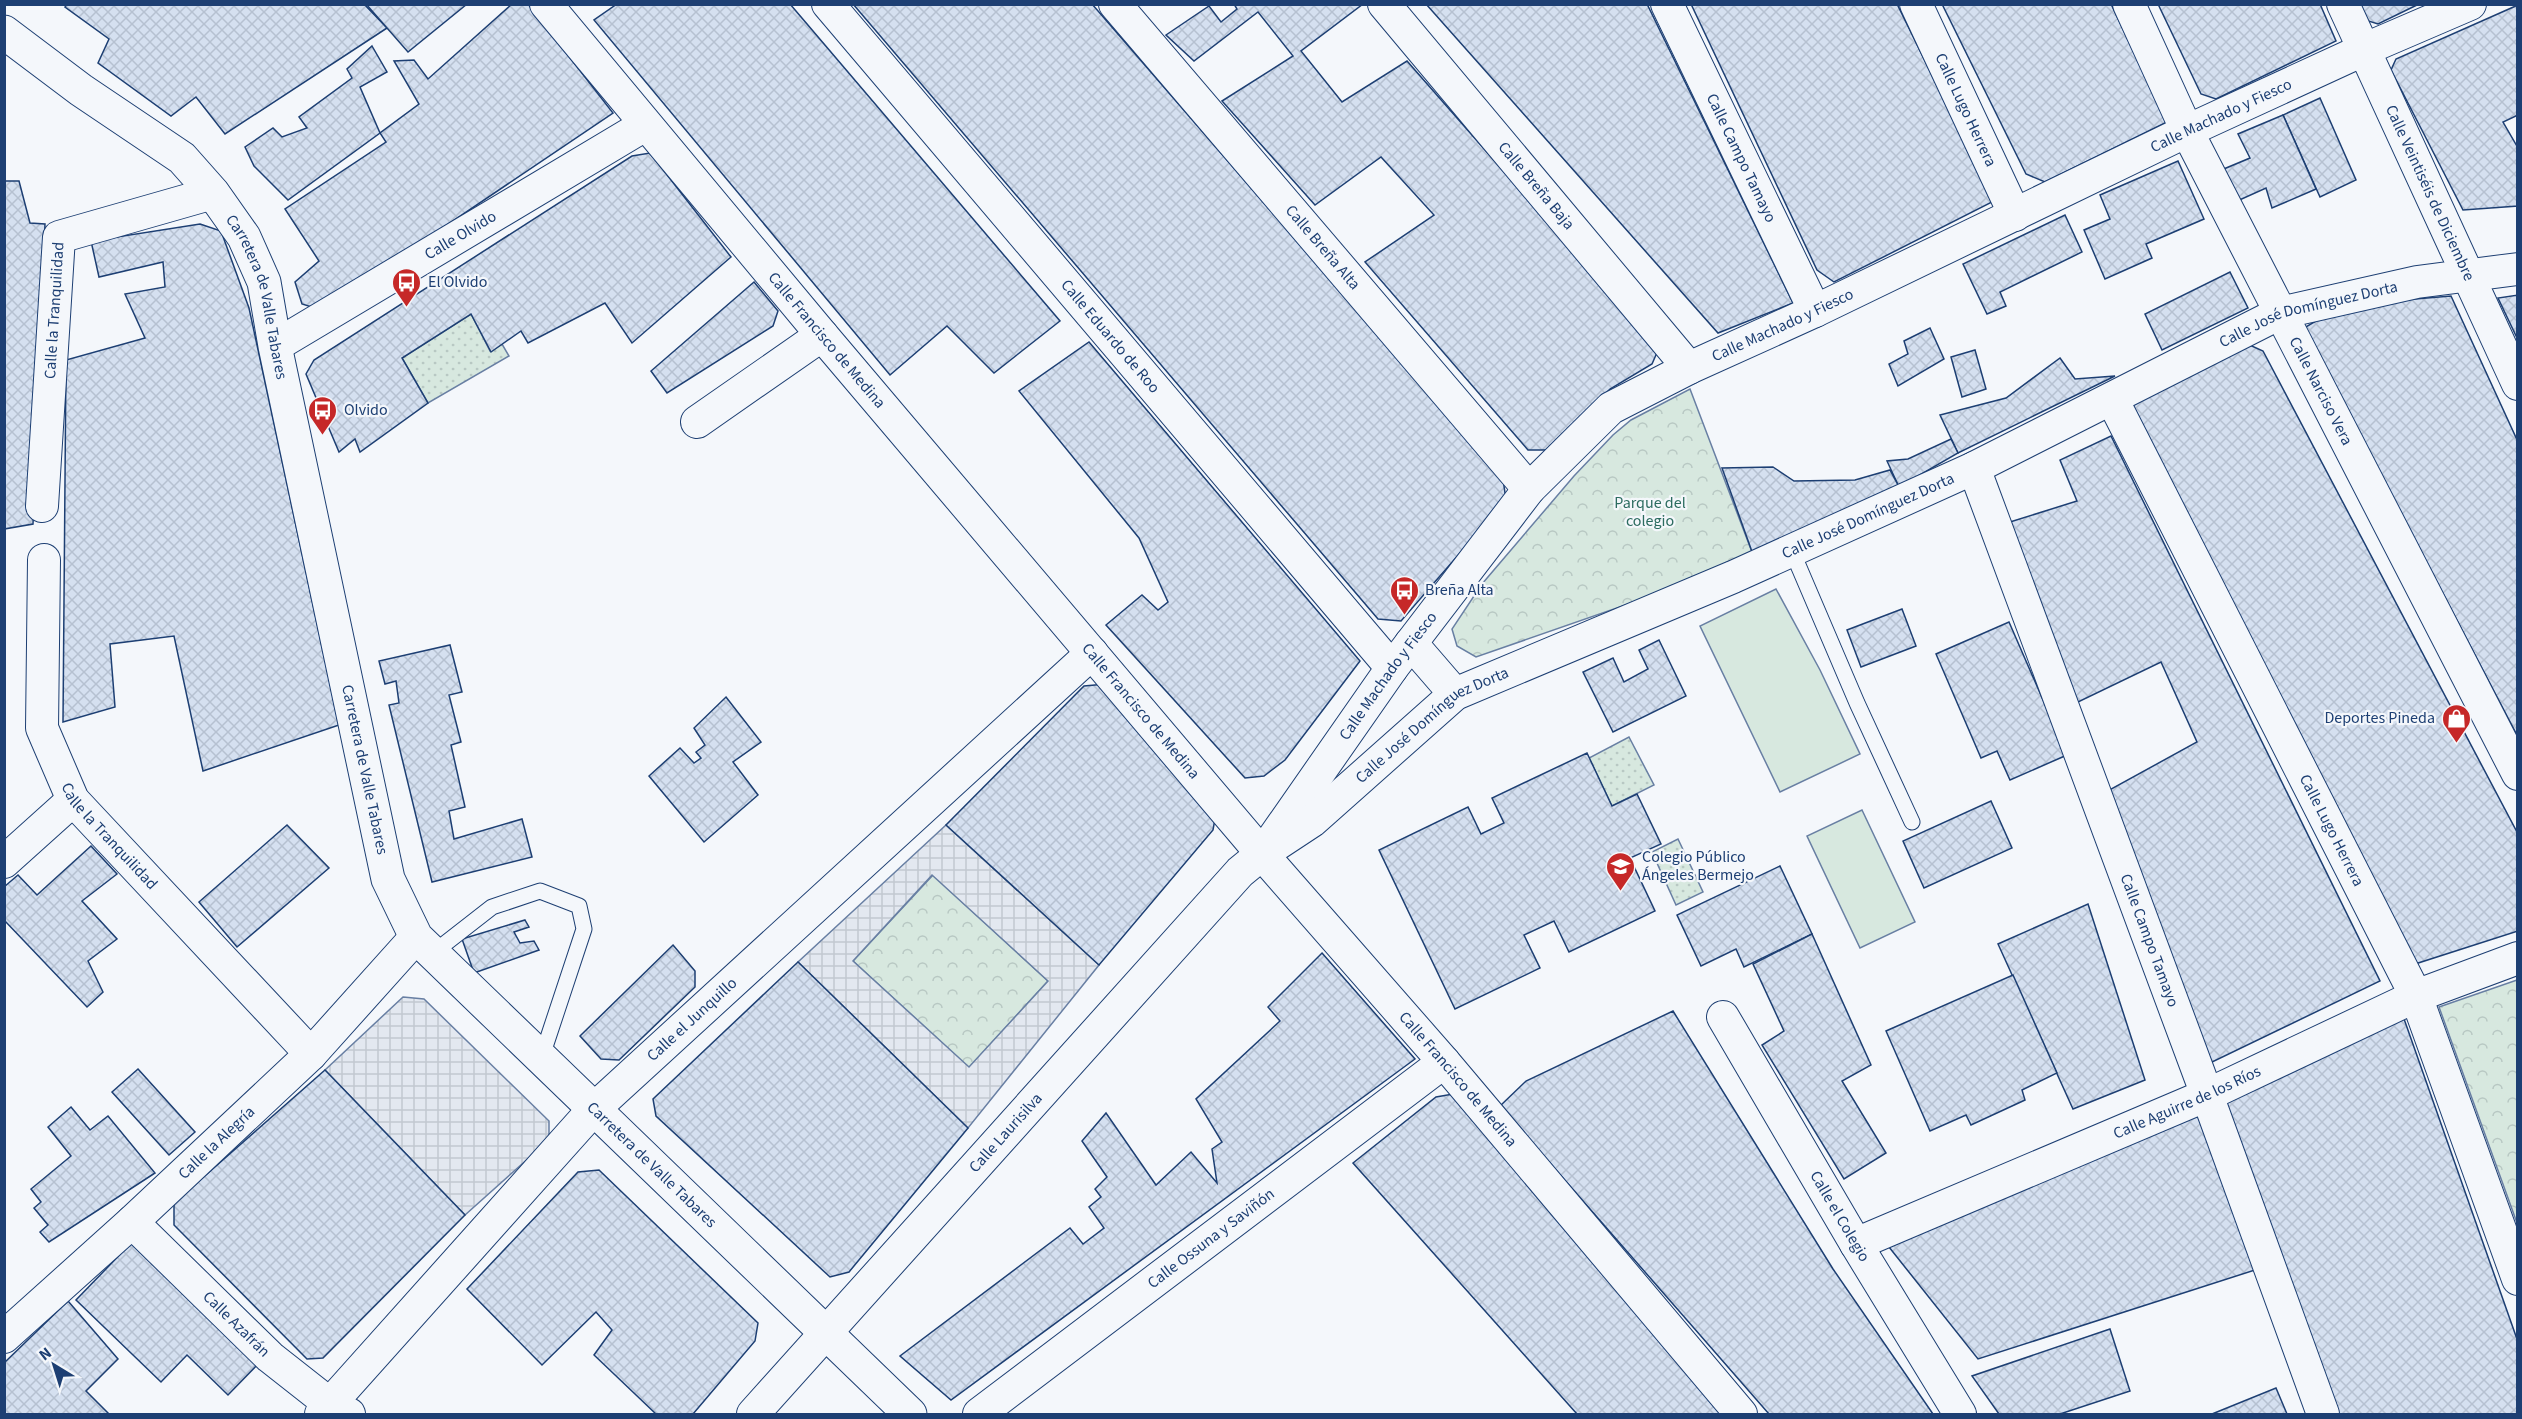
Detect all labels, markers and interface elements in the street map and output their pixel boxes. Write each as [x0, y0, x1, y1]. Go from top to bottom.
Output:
street label: Calle Lugo Herrera [1930, 49, 2002, 170]
street label: Calle Machado y Fiesco [2147, 73, 2296, 158]
street label: Calle Campo Tamayo [1701, 90, 1782, 226]
street label: Calle Veintiséis de Diciembre [2380, 101, 2480, 285]
street label: Calle Breña Baja [1493, 137, 1580, 234]
street label: Calle Breña Alta [1280, 200, 1365, 295]
street label: Calle Olvido [420, 205, 501, 265]
street label: Carretera de Valle Tabares [220, 210, 293, 381]
street label: Calle la Tranquilidad [39, 241, 70, 380]
bus stop icon: El Olvido [391, 266, 423, 308]
street label: Calle Francisco de Medina [763, 267, 891, 413]
place label: El Olvido [428, 271, 487, 293]
street label: Calle Eduardo de Roo [1056, 275, 1165, 398]
street label: Calle José Domínguez Dorta [2215, 276, 2400, 353]
street label: Calle Machado y Fiesco [1708, 283, 1857, 367]
street label: Calle Narciso Vera [2284, 333, 2358, 449]
bus stop icon: Olvido [307, 394, 339, 436]
place label: Olvido [344, 399, 388, 421]
street label: Calle José Domínguez Dorta [1778, 467, 1958, 565]
park label: Parque del colegio [1614, 492, 1686, 532]
bus stop icon: Breña Alta [1388, 574, 1420, 616]
place label: Breña Alta [1425, 579, 1494, 601]
street label: Calle Machado y Fiesco [1334, 607, 1442, 745]
street label: Calle Francisco de Medina [1077, 638, 1205, 784]
street label: Calle José Domínguez Dorta [1351, 662, 1512, 788]
street label: Carretera de Valle Tabares [336, 683, 394, 857]
shop icon: Deportes Pineda [2440, 702, 2472, 744]
place label: Deportes Pineda [2324, 707, 2435, 729]
street label: Calle Lugo Herrera [2294, 770, 2369, 890]
street label: Calle la Tranquilidad [56, 779, 163, 895]
place label: Colegio Público Ángeles Bermejo [1642, 846, 1754, 886]
school or university icon: Colegio Público Ángeles Bermejo [1605, 850, 1637, 892]
street label: Calle Campo Tamayo [2115, 871, 2184, 1010]
street label: Calle el Junquillo [642, 972, 742, 1067]
street label: Calle Francisco de Medina [1394, 1007, 1522, 1152]
street label: Calle Aguirre de los Ríos [2110, 1060, 2265, 1145]
street label: Calle Laurisilva [964, 1088, 1047, 1178]
street label: Carretera de Valle Tabares [582, 1097, 722, 1233]
street label: Calle la Alegría [173, 1101, 260, 1184]
street label: Calle el Colegio [1804, 1167, 1875, 1266]
street label: Calle Ossuna y Saviñón [1143, 1183, 1279, 1294]
street label: Calle Azafrán [198, 1286, 275, 1362]
north arrow [24, 1335, 84, 1395]
text: N [34, 1342, 56, 1366]

